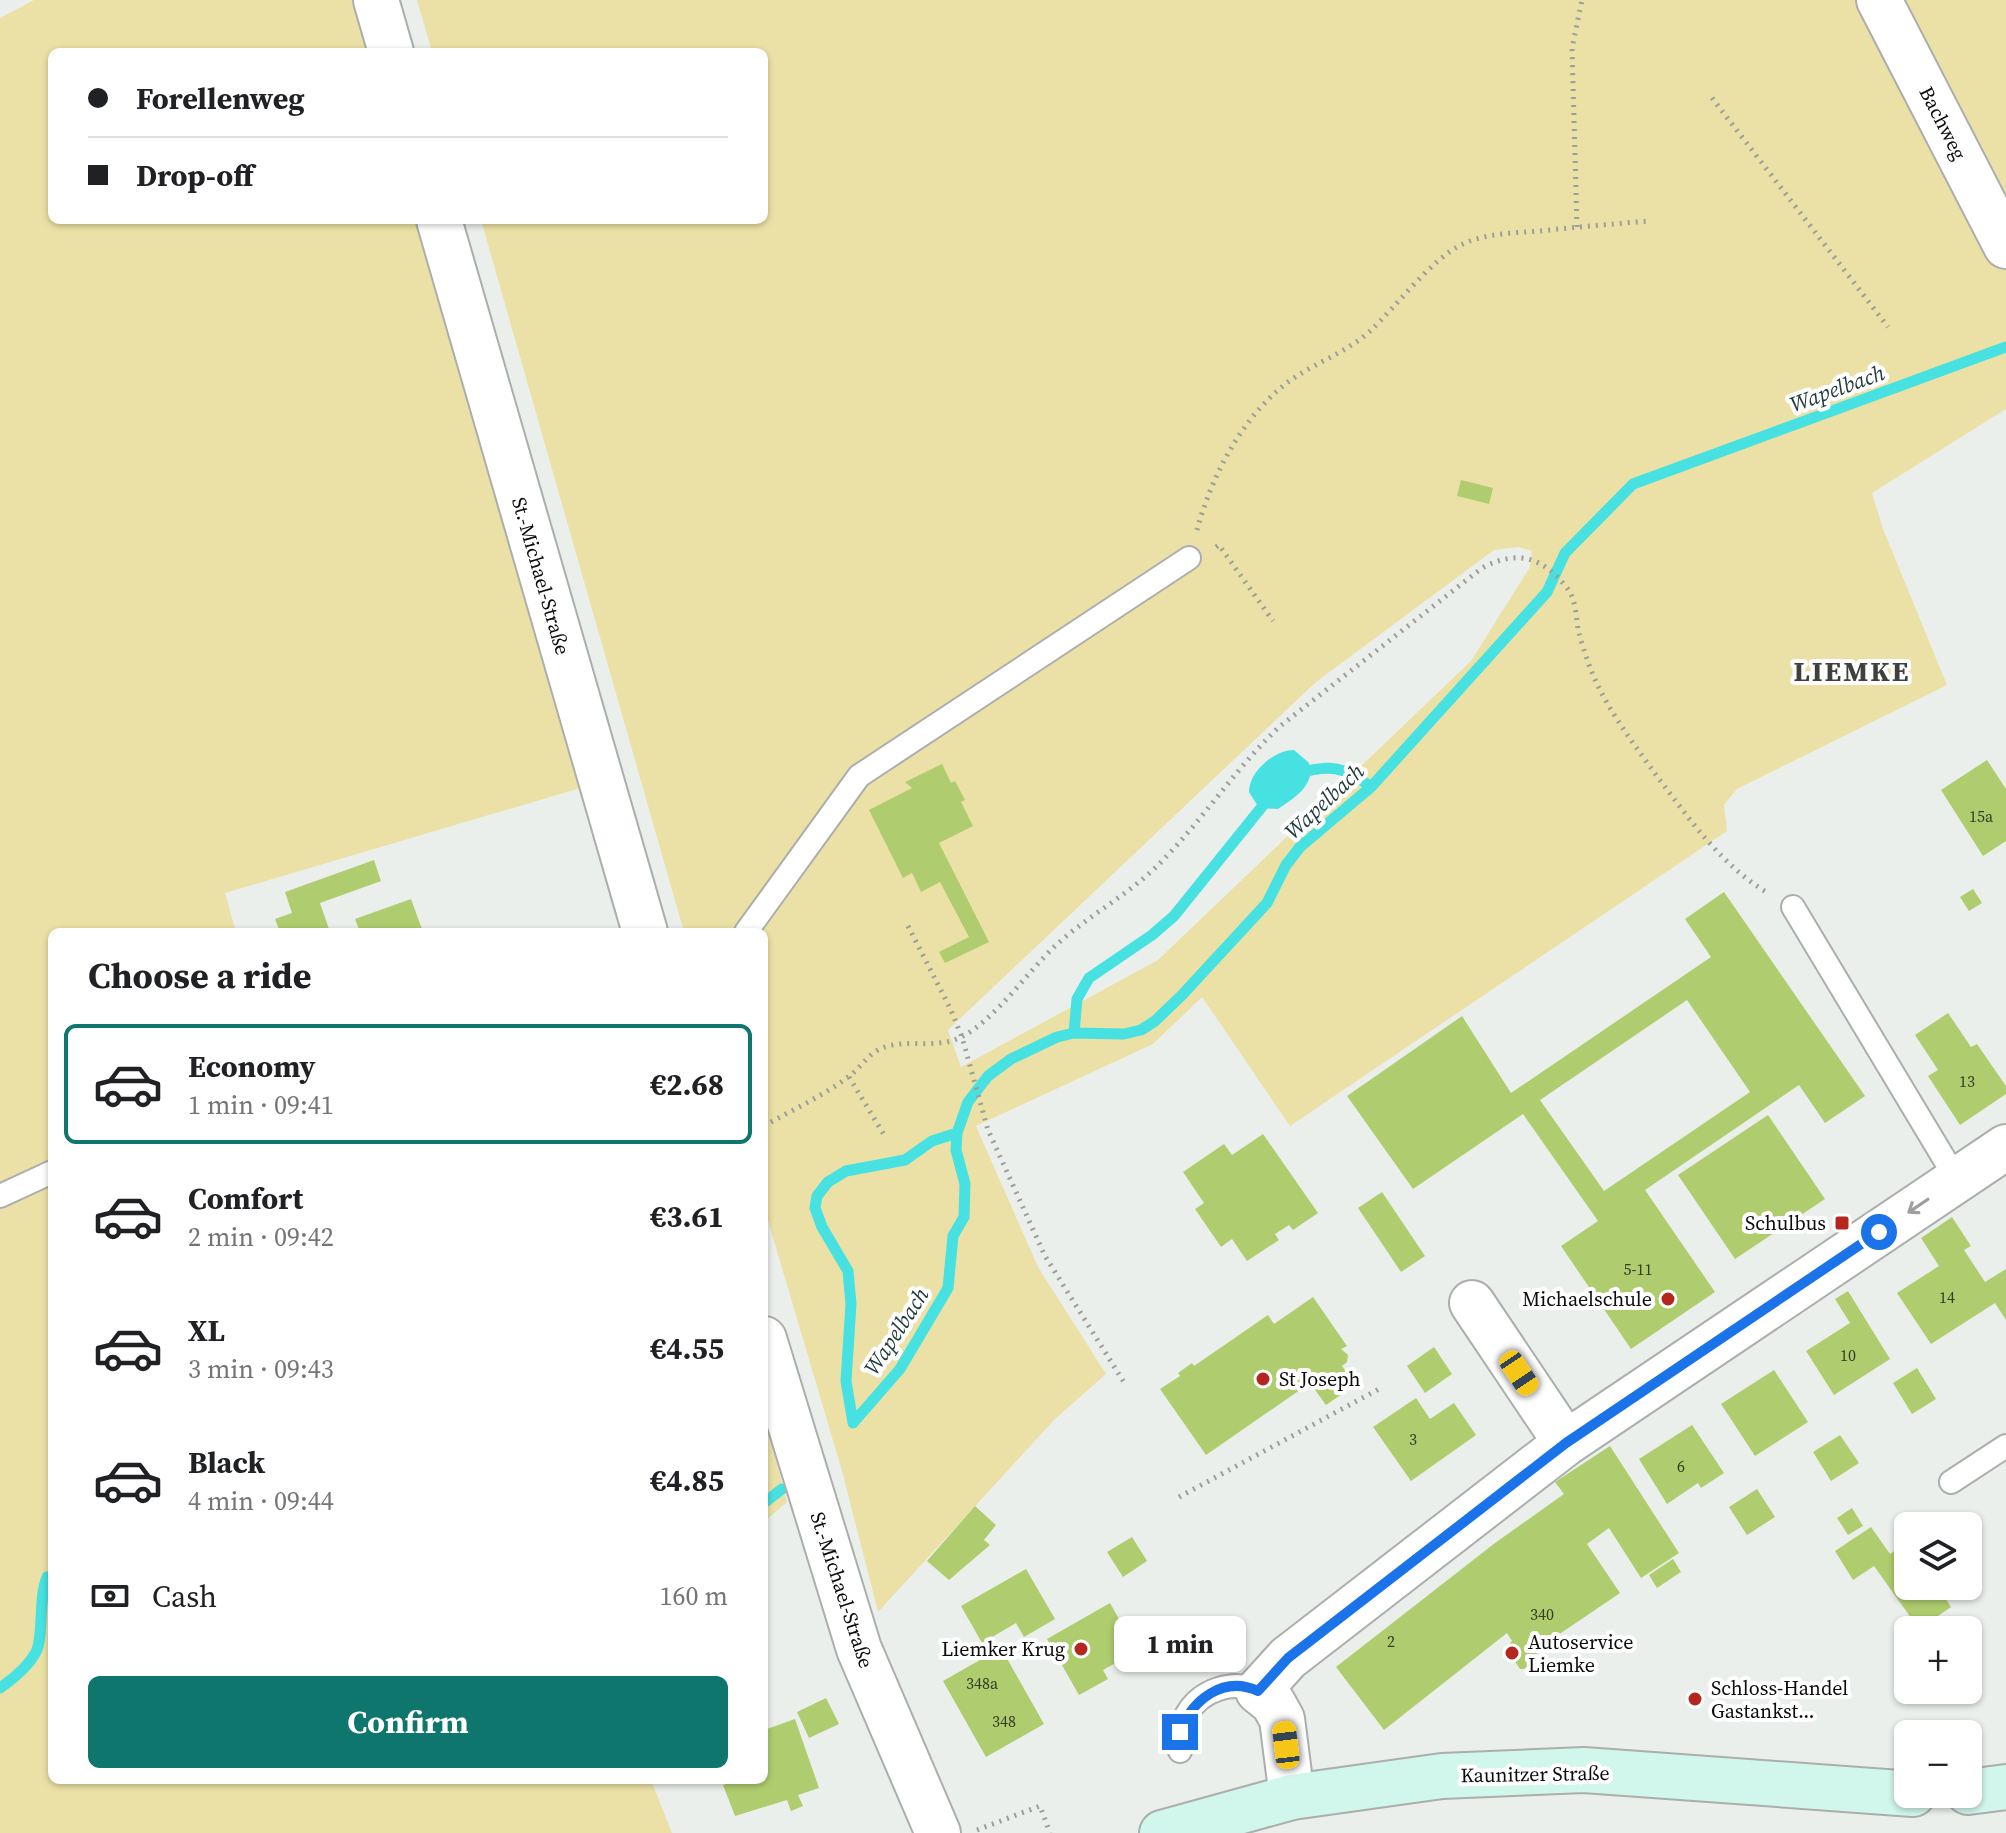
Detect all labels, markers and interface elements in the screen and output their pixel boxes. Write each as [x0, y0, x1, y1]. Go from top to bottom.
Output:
text: Forellenweg [136, 78, 305, 119]
street label: Bachweg [1913, 81, 1973, 165]
text: Drop-off [136, 155, 254, 196]
water label: Wapelbach [1785, 357, 1889, 419]
street label: St.-Michael-Straße [505, 494, 577, 658]
district label: LIEMKE [1794, 652, 1910, 690]
water label: Wapelbach [1278, 756, 1370, 846]
house number: 15a [1969, 805, 1994, 827]
text: Choose a ride [88, 951, 311, 1000]
text: Economy [188, 1046, 316, 1087]
icon: car [92, 1048, 164, 1120]
text: €2.68 [650, 1064, 724, 1105]
house number: 13 [1959, 1070, 1975, 1092]
text: 1 min · 09:41 [188, 1087, 334, 1123]
text: Comfort [188, 1178, 303, 1219]
icon: car [92, 1180, 164, 1252]
text: €3.61 [650, 1196, 724, 1237]
one-way arrow [1907, 1198, 1929, 1214]
place label: Schulbus [1745, 1209, 1826, 1237]
marker: Schulbus [1833, 1214, 1851, 1232]
route start [1861, 1214, 1897, 1250]
text: 2 min · 09:42 [188, 1219, 334, 1255]
house number: 5-11 [1624, 1258, 1653, 1280]
water label: Wapelbach [857, 1281, 935, 1381]
place label: Michaelschule [1522, 1285, 1652, 1313]
house number: 14 [1939, 1286, 1955, 1308]
marker: Michaelschule [1659, 1290, 1677, 1308]
text: XL [188, 1310, 225, 1351]
icon: car [92, 1312, 164, 1384]
text: €4.55 [650, 1328, 724, 1369]
house number: 10 [1840, 1344, 1856, 1366]
car [1496, 1346, 1542, 1400]
text: 3 min · 09:43 [188, 1351, 334, 1387]
place label: St Joseph [1279, 1365, 1360, 1393]
marker: St Joseph [1254, 1370, 1272, 1388]
house number: 3 [1409, 1428, 1417, 1450]
text: Black [188, 1442, 265, 1483]
icon: car [92, 1444, 164, 1516]
house number: 6 [1677, 1455, 1685, 1477]
text: €4.85 [650, 1460, 724, 1501]
text: 4 min · 09:44 [188, 1483, 334, 1519]
street label: St.-Michael-Straße [804, 1508, 880, 1672]
map controls [1894, 1512, 1982, 1808]
button: layers [1894, 1512, 1982, 1600]
icon: cash [88, 1574, 132, 1618]
text: Cash [152, 1576, 217, 1617]
text: 160 m [660, 1578, 728, 1614]
house number: 340 [1530, 1603, 1554, 1625]
callout: 1 min [1114, 1616, 1246, 1672]
button: + [1894, 1616, 1982, 1704]
text: 1 min [1146, 1626, 1214, 1662]
place label: Autoservice Liemke [1528, 1628, 1634, 1679]
house number: 2 [1387, 1630, 1395, 1652]
place label: Liemker Krug [941, 1635, 1065, 1663]
marker: Liemker Krug [1072, 1640, 1090, 1658]
marker: Autoservice Liemke [1503, 1644, 1521, 1662]
house number: 348a [966, 1672, 999, 1694]
place label: Schloss-Handel Gastankst... [1711, 1674, 1848, 1725]
button: Confirm [88, 1676, 728, 1768]
marker: Schloss-Handel Gastankst... [1686, 1690, 1704, 1708]
house number: 348 [992, 1710, 1016, 1732]
route end [1162, 1714, 1198, 1750]
car [1271, 1720, 1301, 1770]
button: − [1894, 1720, 1982, 1808]
street label: Kaunitzer Straße [1460, 1759, 1610, 1789]

